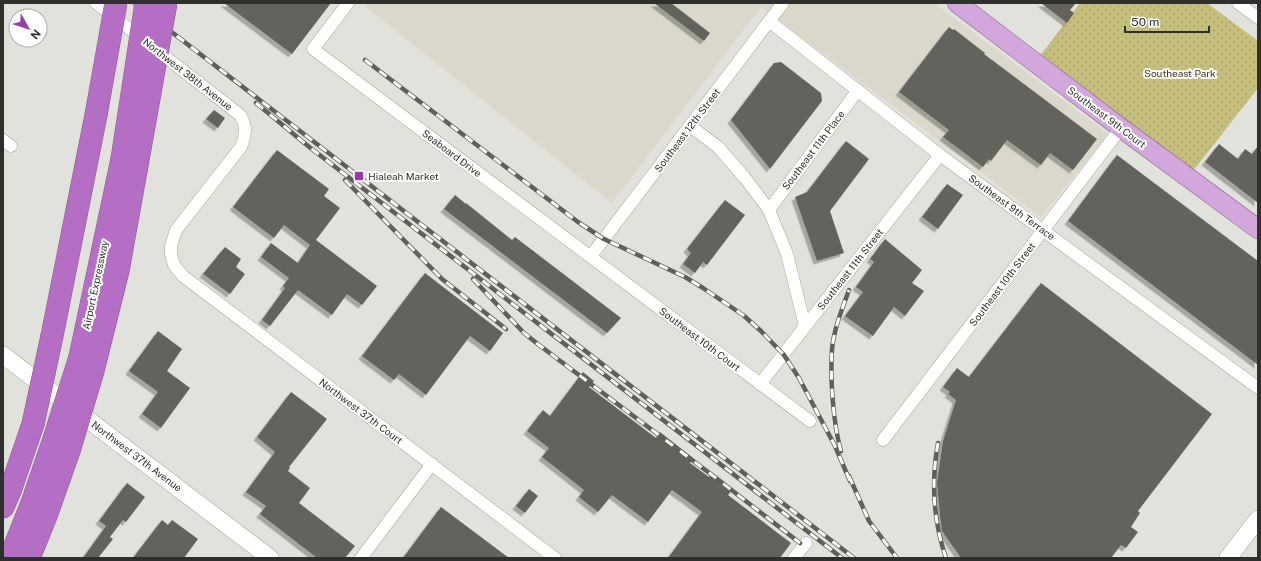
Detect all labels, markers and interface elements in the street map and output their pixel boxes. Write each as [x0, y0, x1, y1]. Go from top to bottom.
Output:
north arrow [8, 8, 48, 48]
scale bar [1125, 8, 1209, 34]
text: 50 m [1131, 15, 1159, 29]
text: N [28, 27, 43, 41]
street label: Northwest 38th Avenue [141, 35, 235, 113]
park label: Southeast Park [1144, 67, 1216, 79]
street label: Southeast 9th Court [1066, 84, 1148, 150]
street label: Southeast 12th Street [652, 86, 722, 174]
street label: Southeast 11th Place [779, 108, 847, 192]
street label: Seaboard Drive [420, 127, 484, 179]
marker: Hialeah Market [353, 170, 365, 182]
place label: Hialeah Market [368, 170, 439, 182]
street label: Southeast 9th Terrace [967, 172, 1058, 243]
street label: Southeast 11th Street [815, 226, 885, 312]
street label: Airport Expressway [80, 239, 110, 331]
street label: Southeast 10th Street [967, 240, 1037, 328]
street label: Southeast 10th Court [657, 305, 743, 373]
street label: Northwest 37th Court [317, 376, 405, 446]
street label: Northwest 37th Avenue [90, 418, 185, 494]

